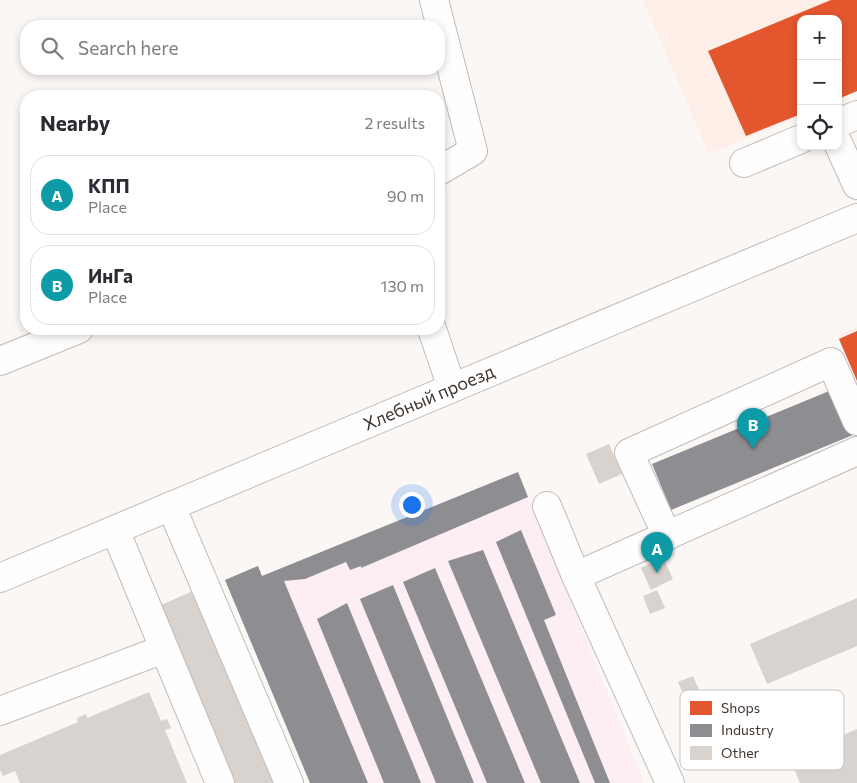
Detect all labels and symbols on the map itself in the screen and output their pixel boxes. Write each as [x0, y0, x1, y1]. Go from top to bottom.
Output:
street label: Хлебный проезд [360, 359, 498, 435]
pin: B [737, 408, 769, 449]
your location [399, 492, 425, 518]
pin: A [641, 532, 673, 573]
legend [680, 690, 844, 770]
text: Shops [721, 699, 760, 716]
text: Industry [721, 721, 774, 738]
text: Other [721, 744, 760, 761]

